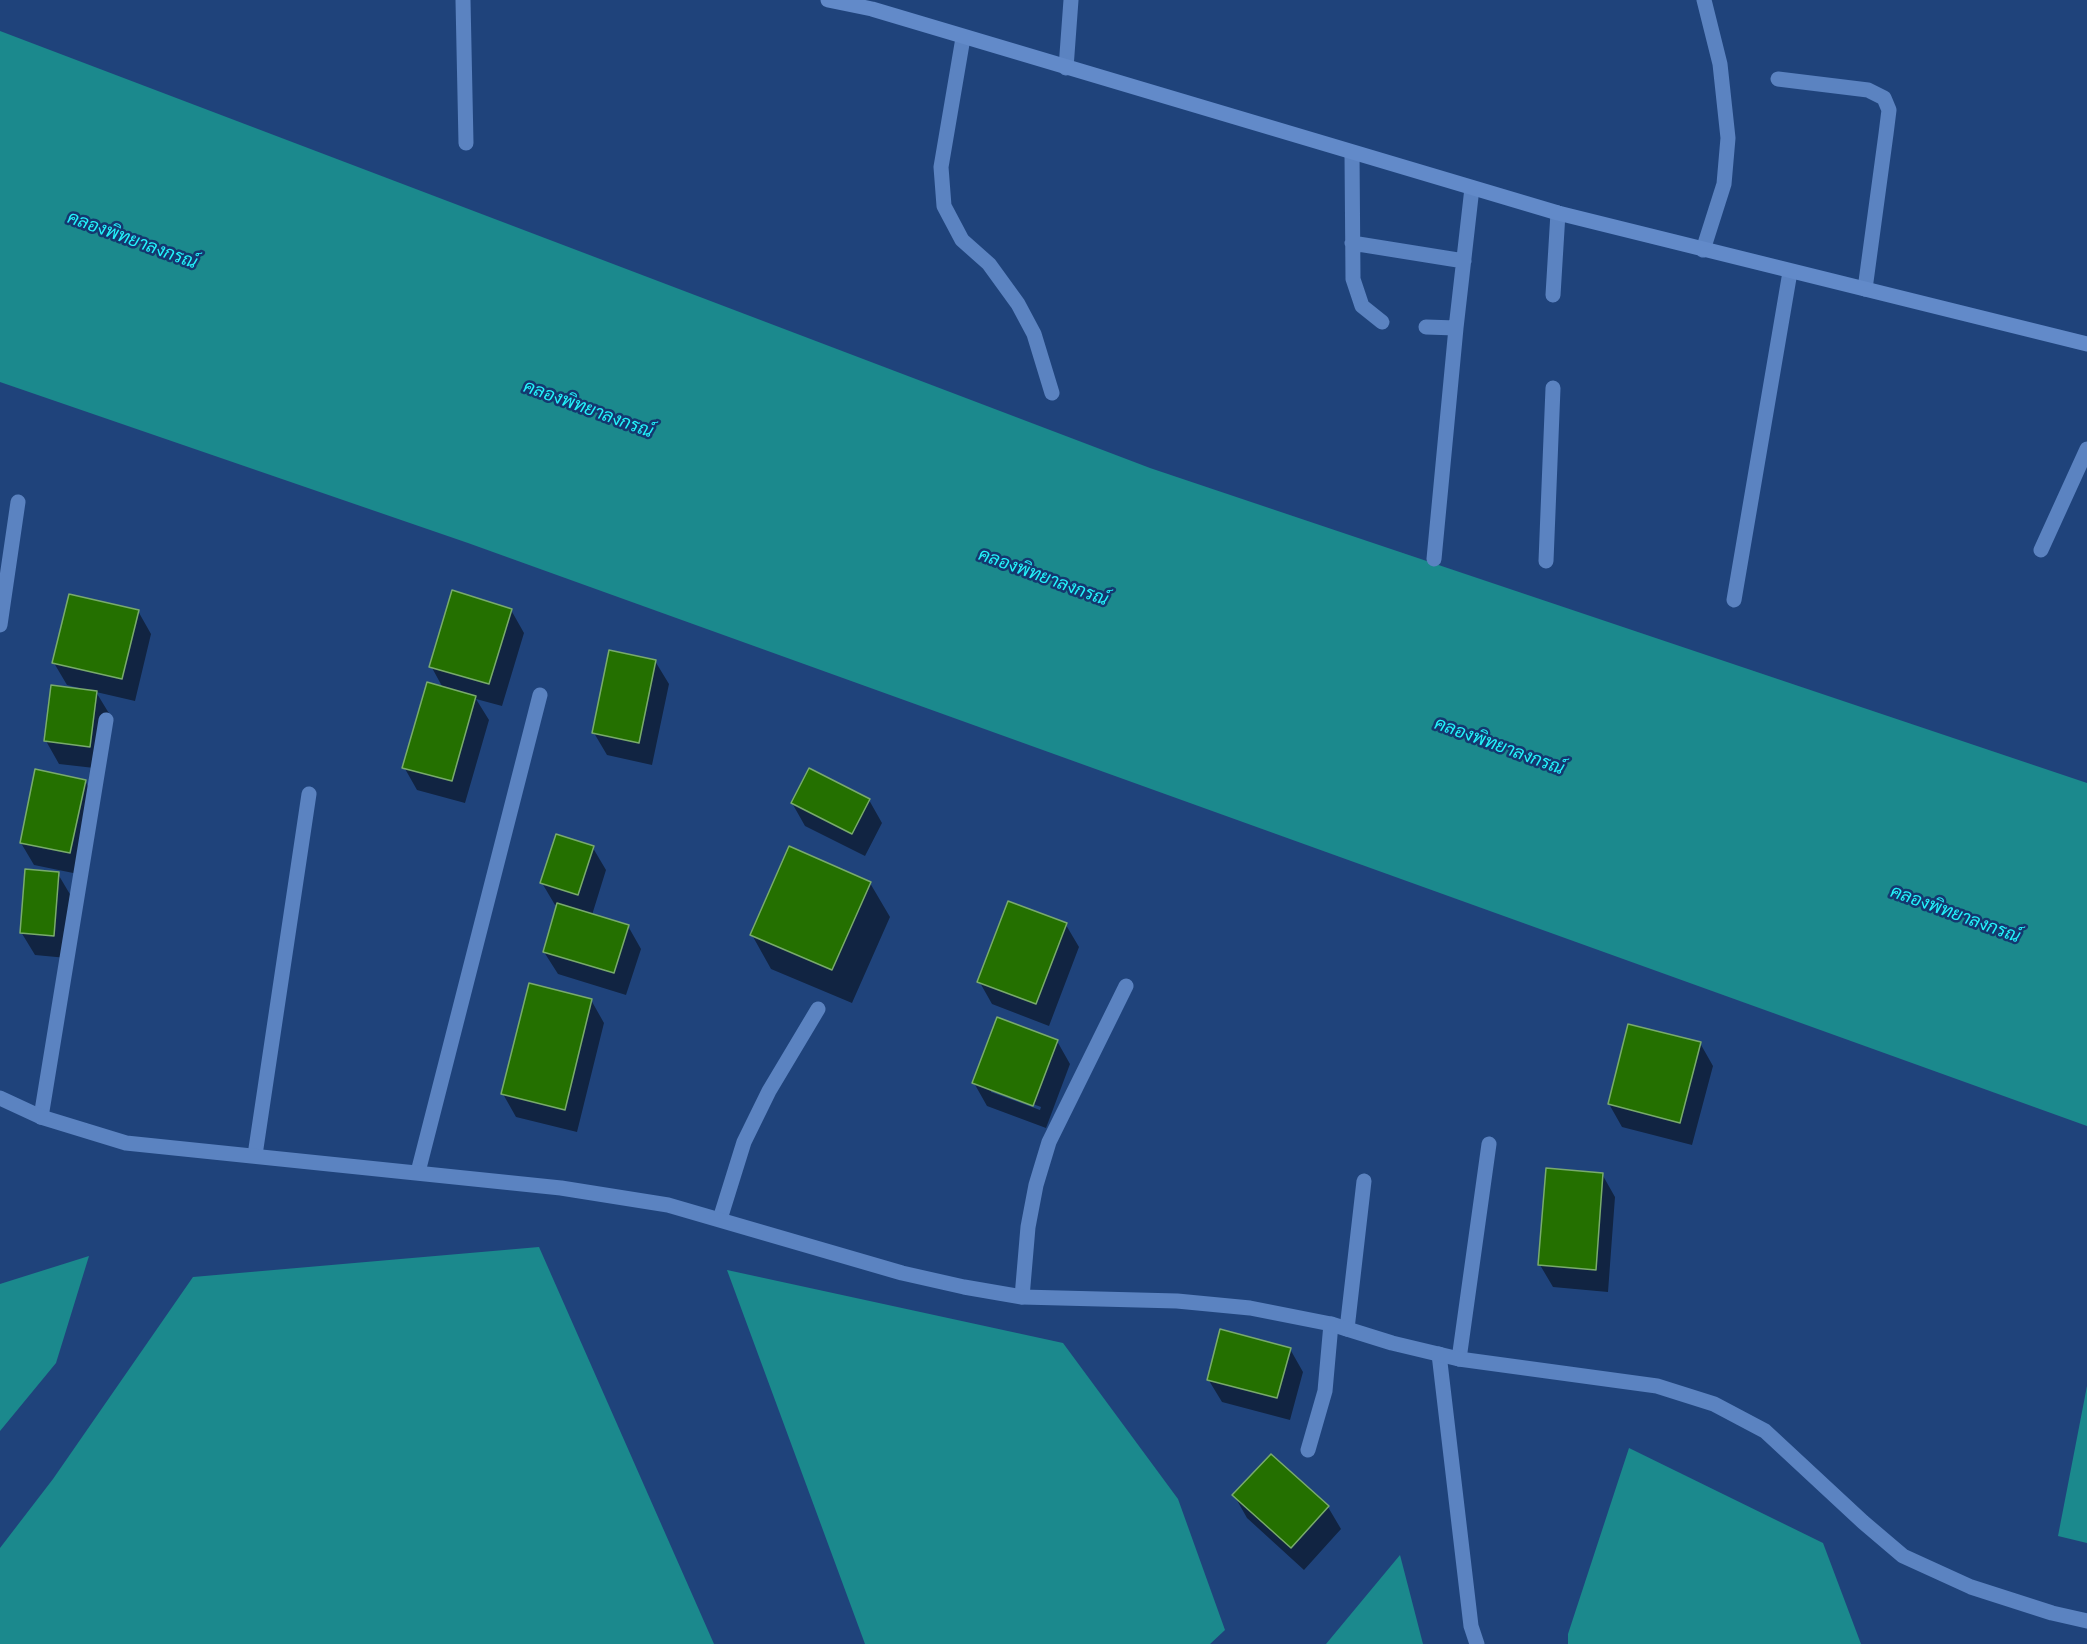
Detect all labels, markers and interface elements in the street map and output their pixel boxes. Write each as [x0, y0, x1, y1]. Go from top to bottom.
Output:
water label: คลองพิทยาลงกรณ์ [64, 208, 200, 274]
water label: คลองพิทยาลงกรณ์ [520, 377, 656, 443]
water label: คลองพิทยาลงกรณ์ [975, 545, 1111, 611]
water label: คลองพิทยาลงกรณ์ [1431, 714, 1567, 780]
water label: คลองพิทยาลงกรณ์ [1887, 882, 2023, 948]

